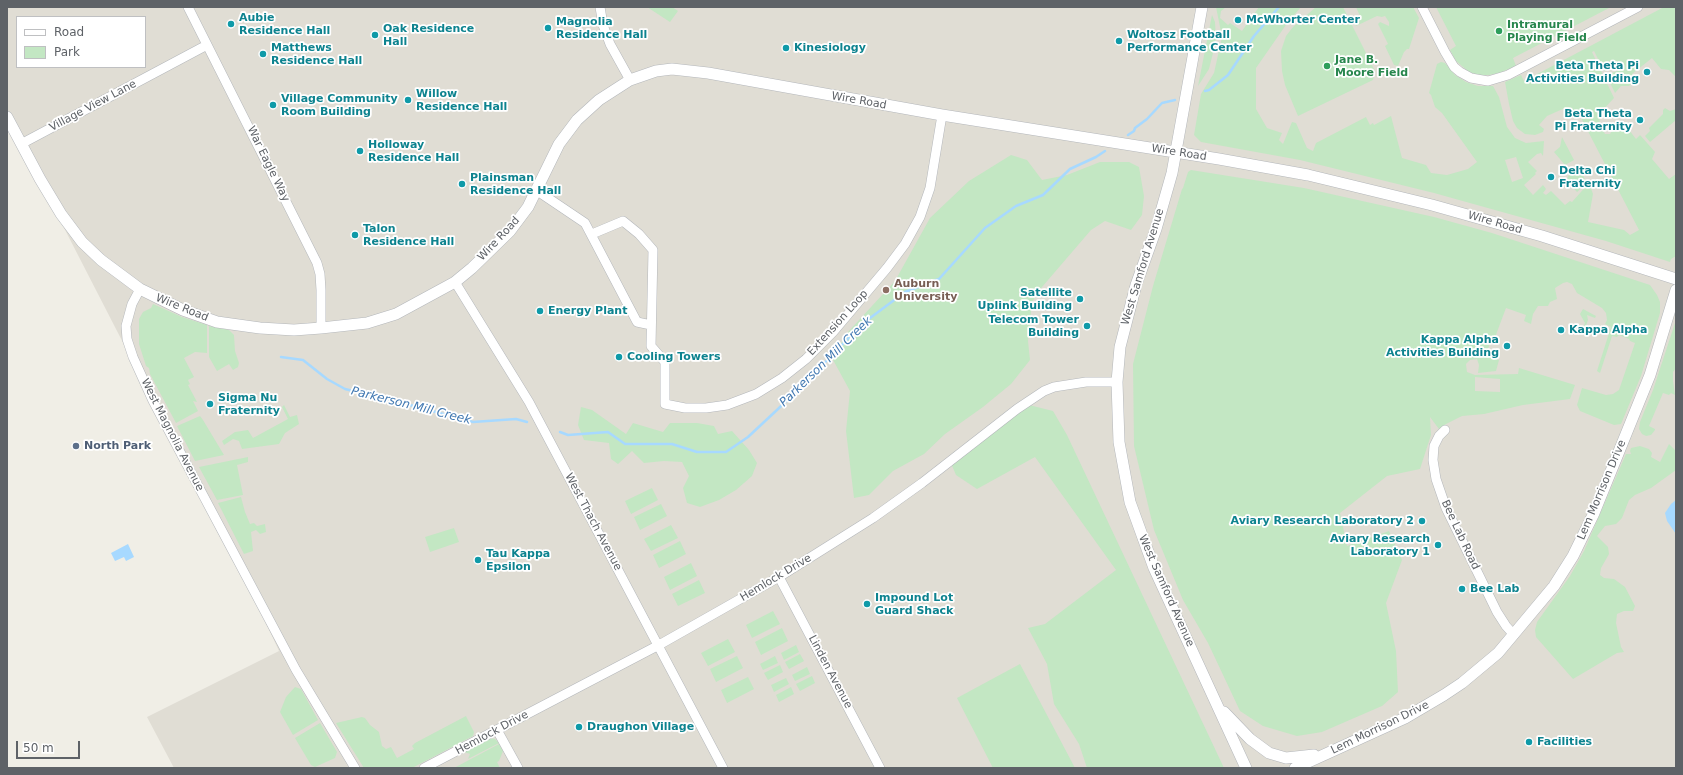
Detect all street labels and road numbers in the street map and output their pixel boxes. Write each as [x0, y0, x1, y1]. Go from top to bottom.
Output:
street label: Village View Lane [47, 77, 139, 135]
street label: Wire Road [830, 90, 888, 112]
street label: War Eagle Way [244, 124, 292, 204]
street label: Wire Road [1150, 142, 1208, 164]
street label: West Samford Avenue [1119, 207, 1167, 327]
street label: Wire Road [1466, 209, 1524, 237]
street label: Wire Road [475, 214, 523, 264]
street label: Extension Loop [805, 287, 871, 359]
street label: Wire Road [154, 291, 210, 325]
street label: West Magnolia Avenue [138, 376, 206, 494]
street label: Lem Morrison Drive [1575, 438, 1629, 542]
street label: West Thach Avenue [562, 471, 624, 573]
street label: Bee Lab Road [1438, 498, 1482, 572]
street label: West Samford Avenue [1135, 533, 1197, 649]
street label: Hemlock Drive [738, 552, 814, 604]
street label: Linden Avenue [805, 633, 855, 711]
street label: Lem Morrison Drive [1329, 699, 1431, 757]
street label: Hemlock Drive [453, 708, 531, 758]

